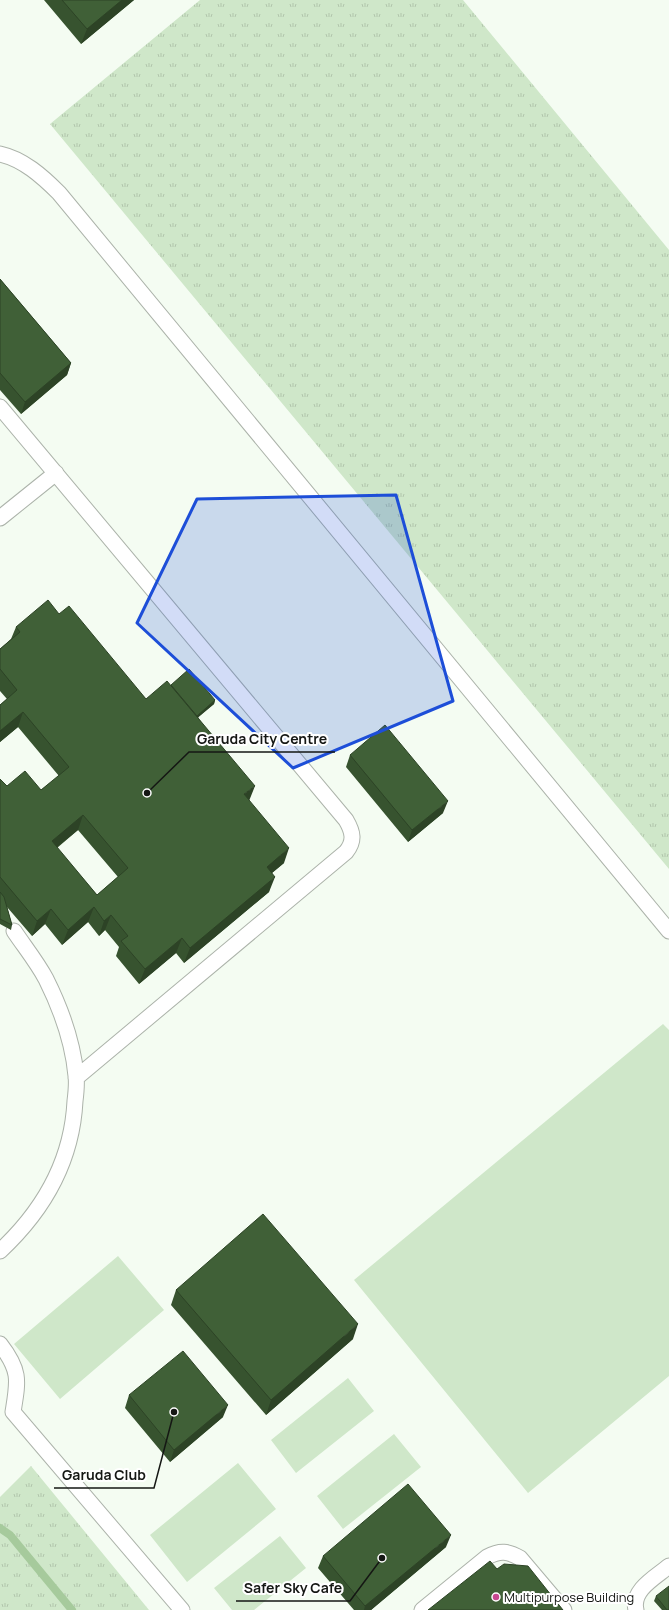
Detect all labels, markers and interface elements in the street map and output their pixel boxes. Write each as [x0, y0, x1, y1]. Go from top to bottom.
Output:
callout: Garuda City Centre [189, 726, 335, 752]
text: Garuda City Centre [197, 729, 327, 748]
callout: Garuda Club [54, 1462, 154, 1488]
text: Garuda Club [62, 1465, 146, 1484]
callout: Safer Sky Cafe [236, 1575, 350, 1601]
text: Safer Sky Cafe [244, 1578, 342, 1597]
place label: Multipurpose Building [504, 1588, 634, 1606]
marker: Multipurpose Building [491, 1592, 501, 1602]

